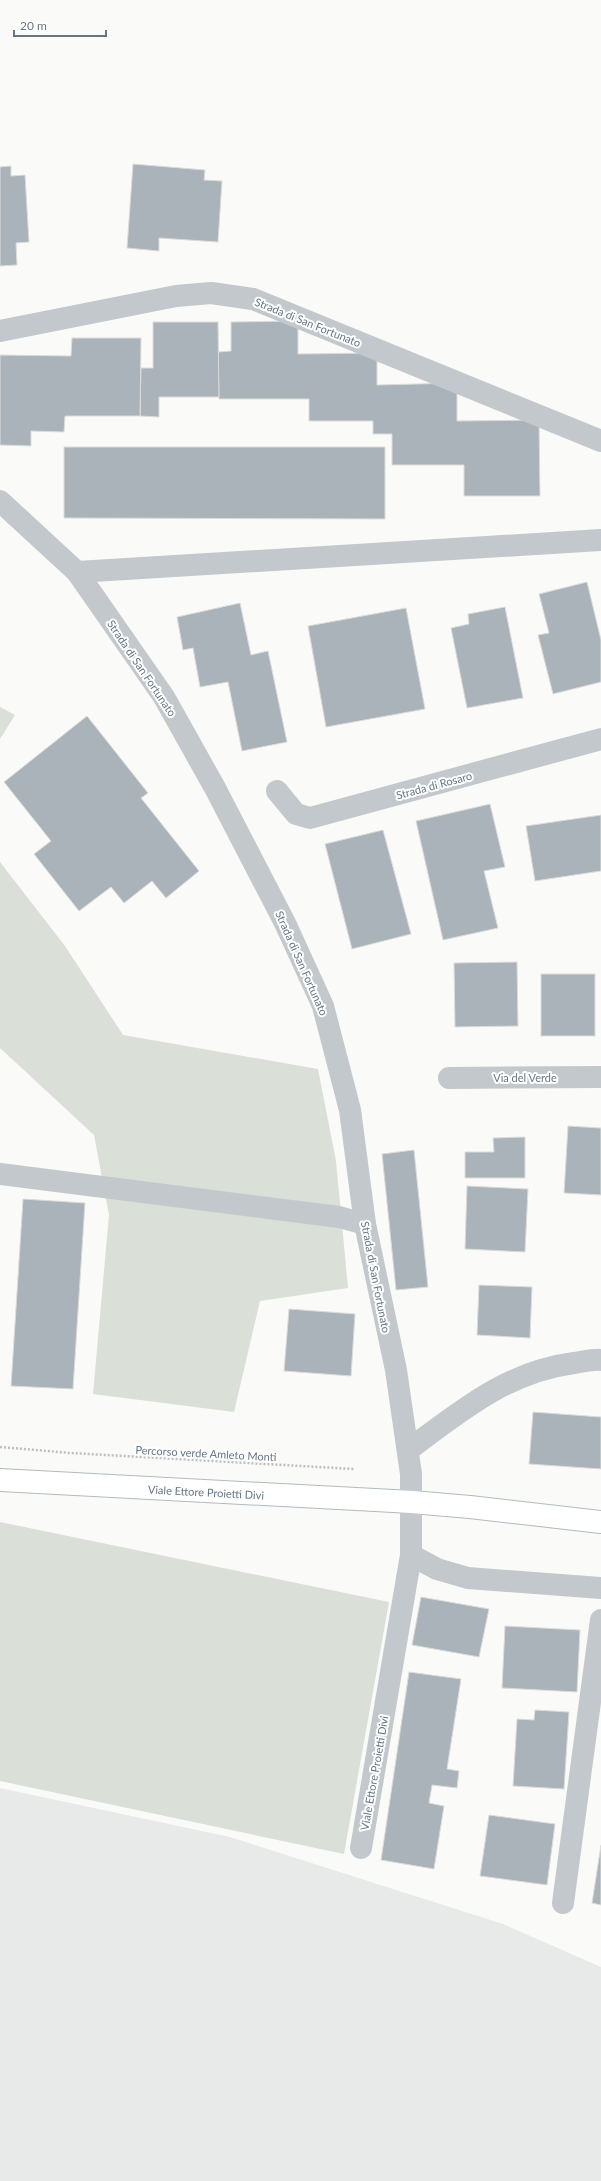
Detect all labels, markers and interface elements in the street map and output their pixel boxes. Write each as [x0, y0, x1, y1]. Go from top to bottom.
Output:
scale bar [14, 12, 106, 38]
text: 20 m [20, 18, 47, 33]
street label: Strada di San Fortunato [253, 295, 363, 349]
street label: Strada di San Fortunato [105, 617, 179, 719]
street label: Strada di Rosaro [395, 769, 473, 801]
street label: Strada di San Fortunato [273, 909, 331, 1017]
street label: Via del Verde [493, 1071, 557, 1084]
street label: Strada di San Fortunato [359, 1220, 393, 1334]
street label: Percorso verde Amleto Monti [135, 1443, 277, 1463]
street label: Viale Ettore Proietti Divi [148, 1482, 265, 1502]
street label: Viale Ettore Proietti Divi [358, 1714, 391, 1831]

